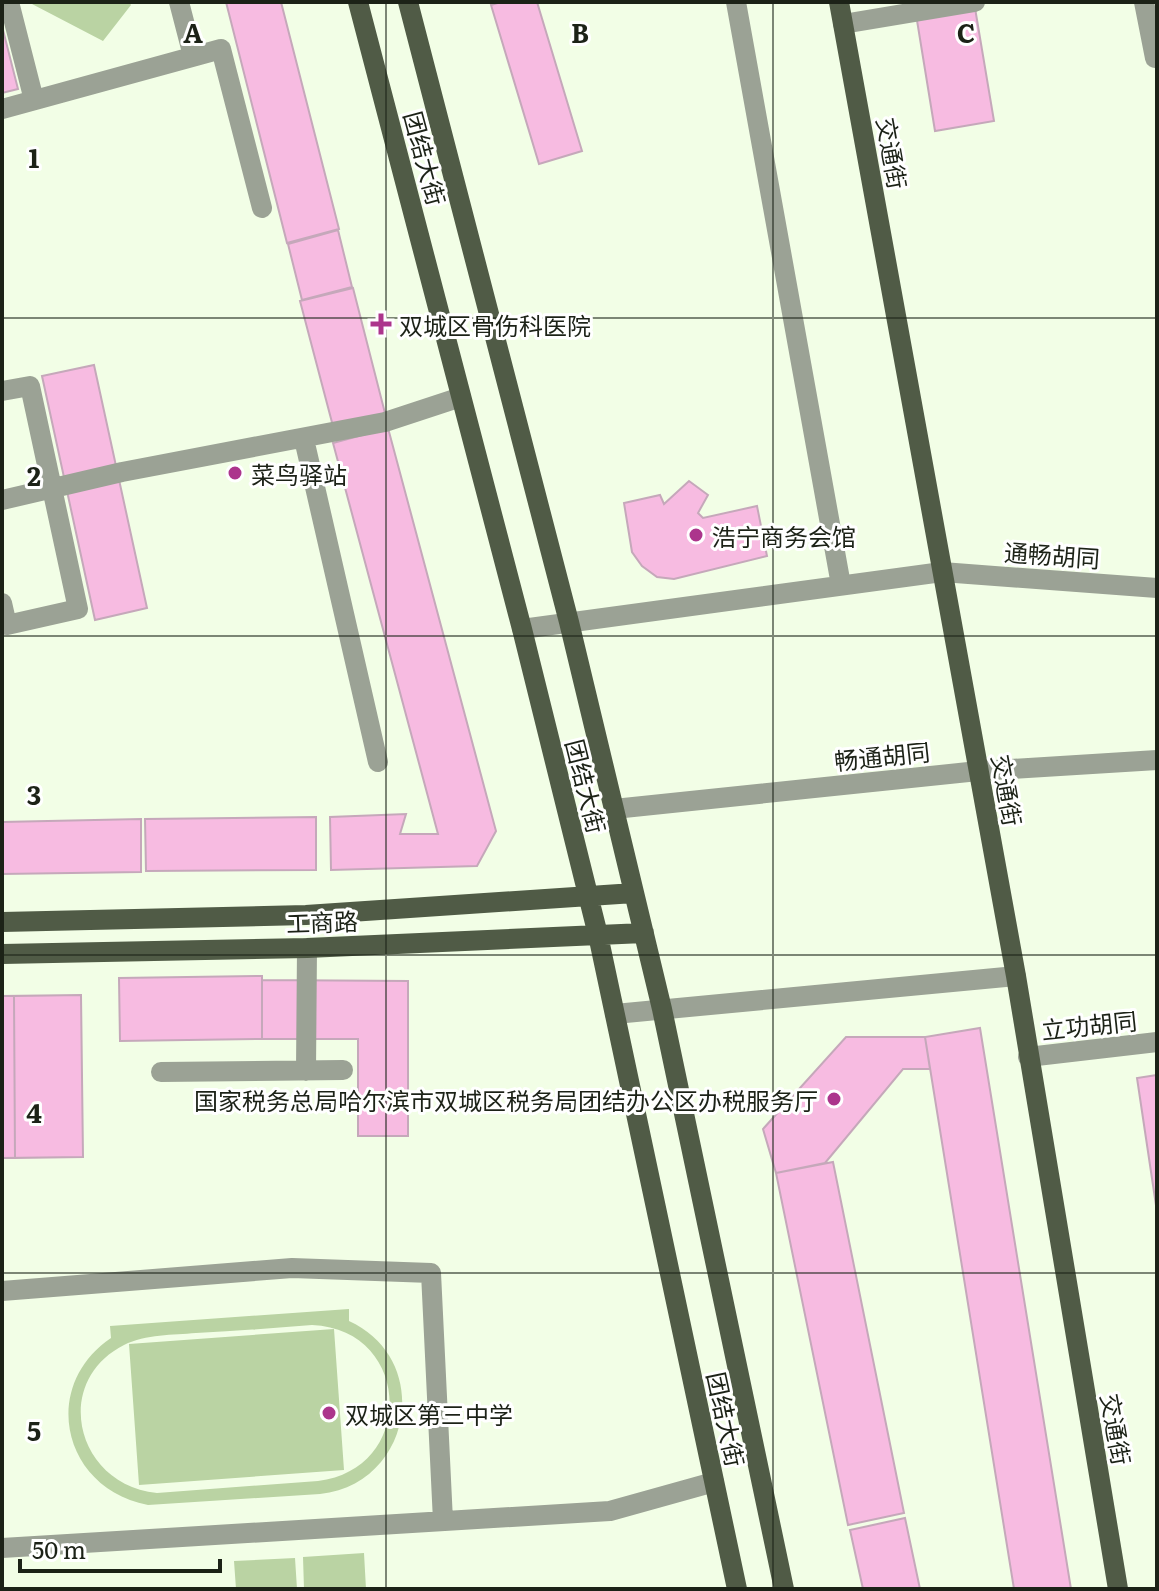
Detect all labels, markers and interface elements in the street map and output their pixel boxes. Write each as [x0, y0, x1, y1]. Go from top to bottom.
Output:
text: A [183, 12, 203, 51]
text: B [571, 12, 589, 51]
text: C [957, 12, 975, 51]
street label: 团结大街 [397, 107, 455, 209]
street label: 交通街 [870, 115, 916, 191]
text: 1 [29, 137, 40, 176]
place label: 双城区骨伤科医院 [399, 307, 591, 342]
marker: 双城区骨伤科医院 [370, 313, 392, 335]
text: 2 [27, 455, 41, 494]
place label: 菜鸟驿站 [251, 456, 347, 491]
marker: 菜鸟驿站 [226, 464, 244, 482]
place label: 浩宁商务会馆 [712, 518, 856, 553]
marker: 浩宁商务会馆 [687, 526, 705, 544]
street label: 通畅胡同 [1003, 533, 1101, 575]
street label: 畅通胡同 [832, 733, 932, 777]
street label: 团结大街 [558, 735, 616, 837]
street label: 交通街 [985, 752, 1031, 828]
text: 3 [27, 774, 41, 813]
street label: 工商路 [285, 902, 359, 940]
street label: 立功胡同 [1039, 1002, 1139, 1046]
place label: 国家税务总局哈尔滨市双城区税务局团结办公区办税服务厅 [194, 1082, 818, 1117]
marker: 国家税务总局哈尔滨市双城区税务局团结办公区办税服务厅 [825, 1090, 843, 1108]
text: 4 [26, 1092, 42, 1131]
street label: 团结大街 [700, 1368, 754, 1470]
street label: 交通街 [1094, 1391, 1140, 1467]
place label: 双城区第三中学 [345, 1396, 513, 1431]
marker: 双城区第三中学 [320, 1404, 338, 1422]
text: 5 [27, 1410, 41, 1449]
scale bar [20, 1523, 220, 1573]
text: 50 m [32, 1531, 86, 1566]

